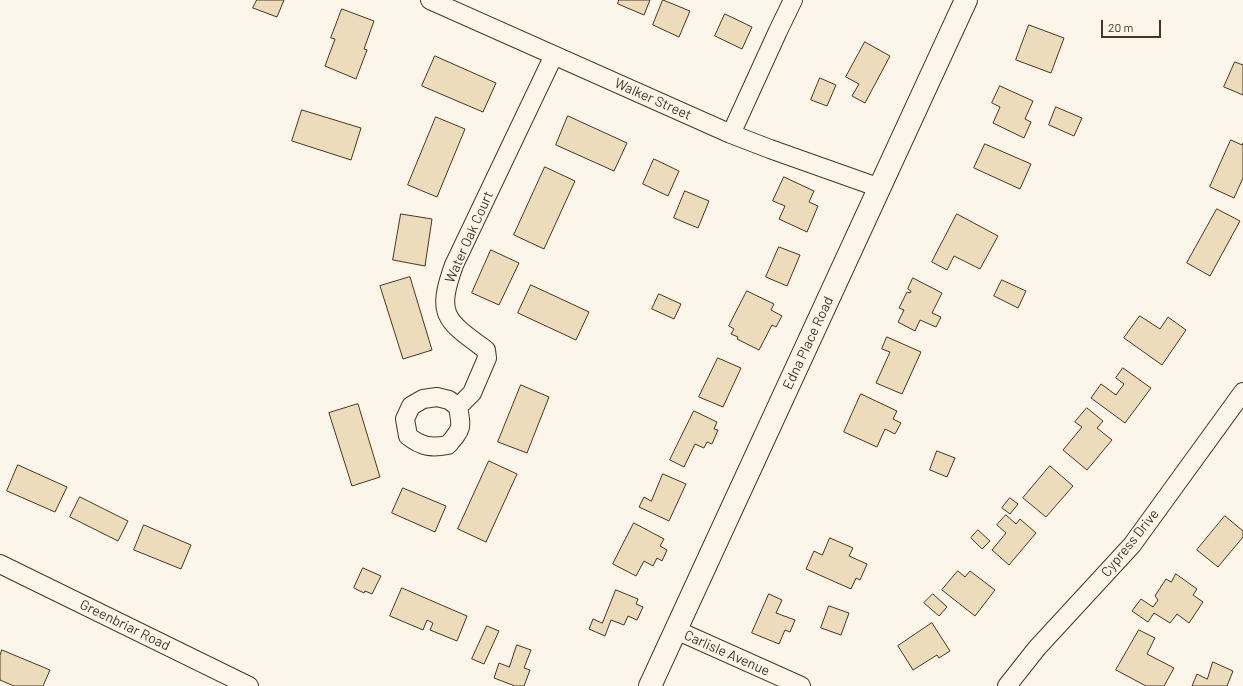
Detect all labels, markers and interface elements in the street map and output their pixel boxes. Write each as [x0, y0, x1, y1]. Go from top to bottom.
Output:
scale bar [1103, 12, 1163, 38]
text: 20 m [1108, 20, 1134, 34]
street label: Walker Street [612, 75, 694, 123]
street label: Water Oak Court [441, 189, 497, 285]
street label: Edna Place Road [779, 294, 837, 392]
street label: Cypress Drive [1098, 506, 1162, 580]
street label: Greenbriar Road [77, 596, 173, 654]
street label: Carlisle Avenue [681, 627, 773, 679]

